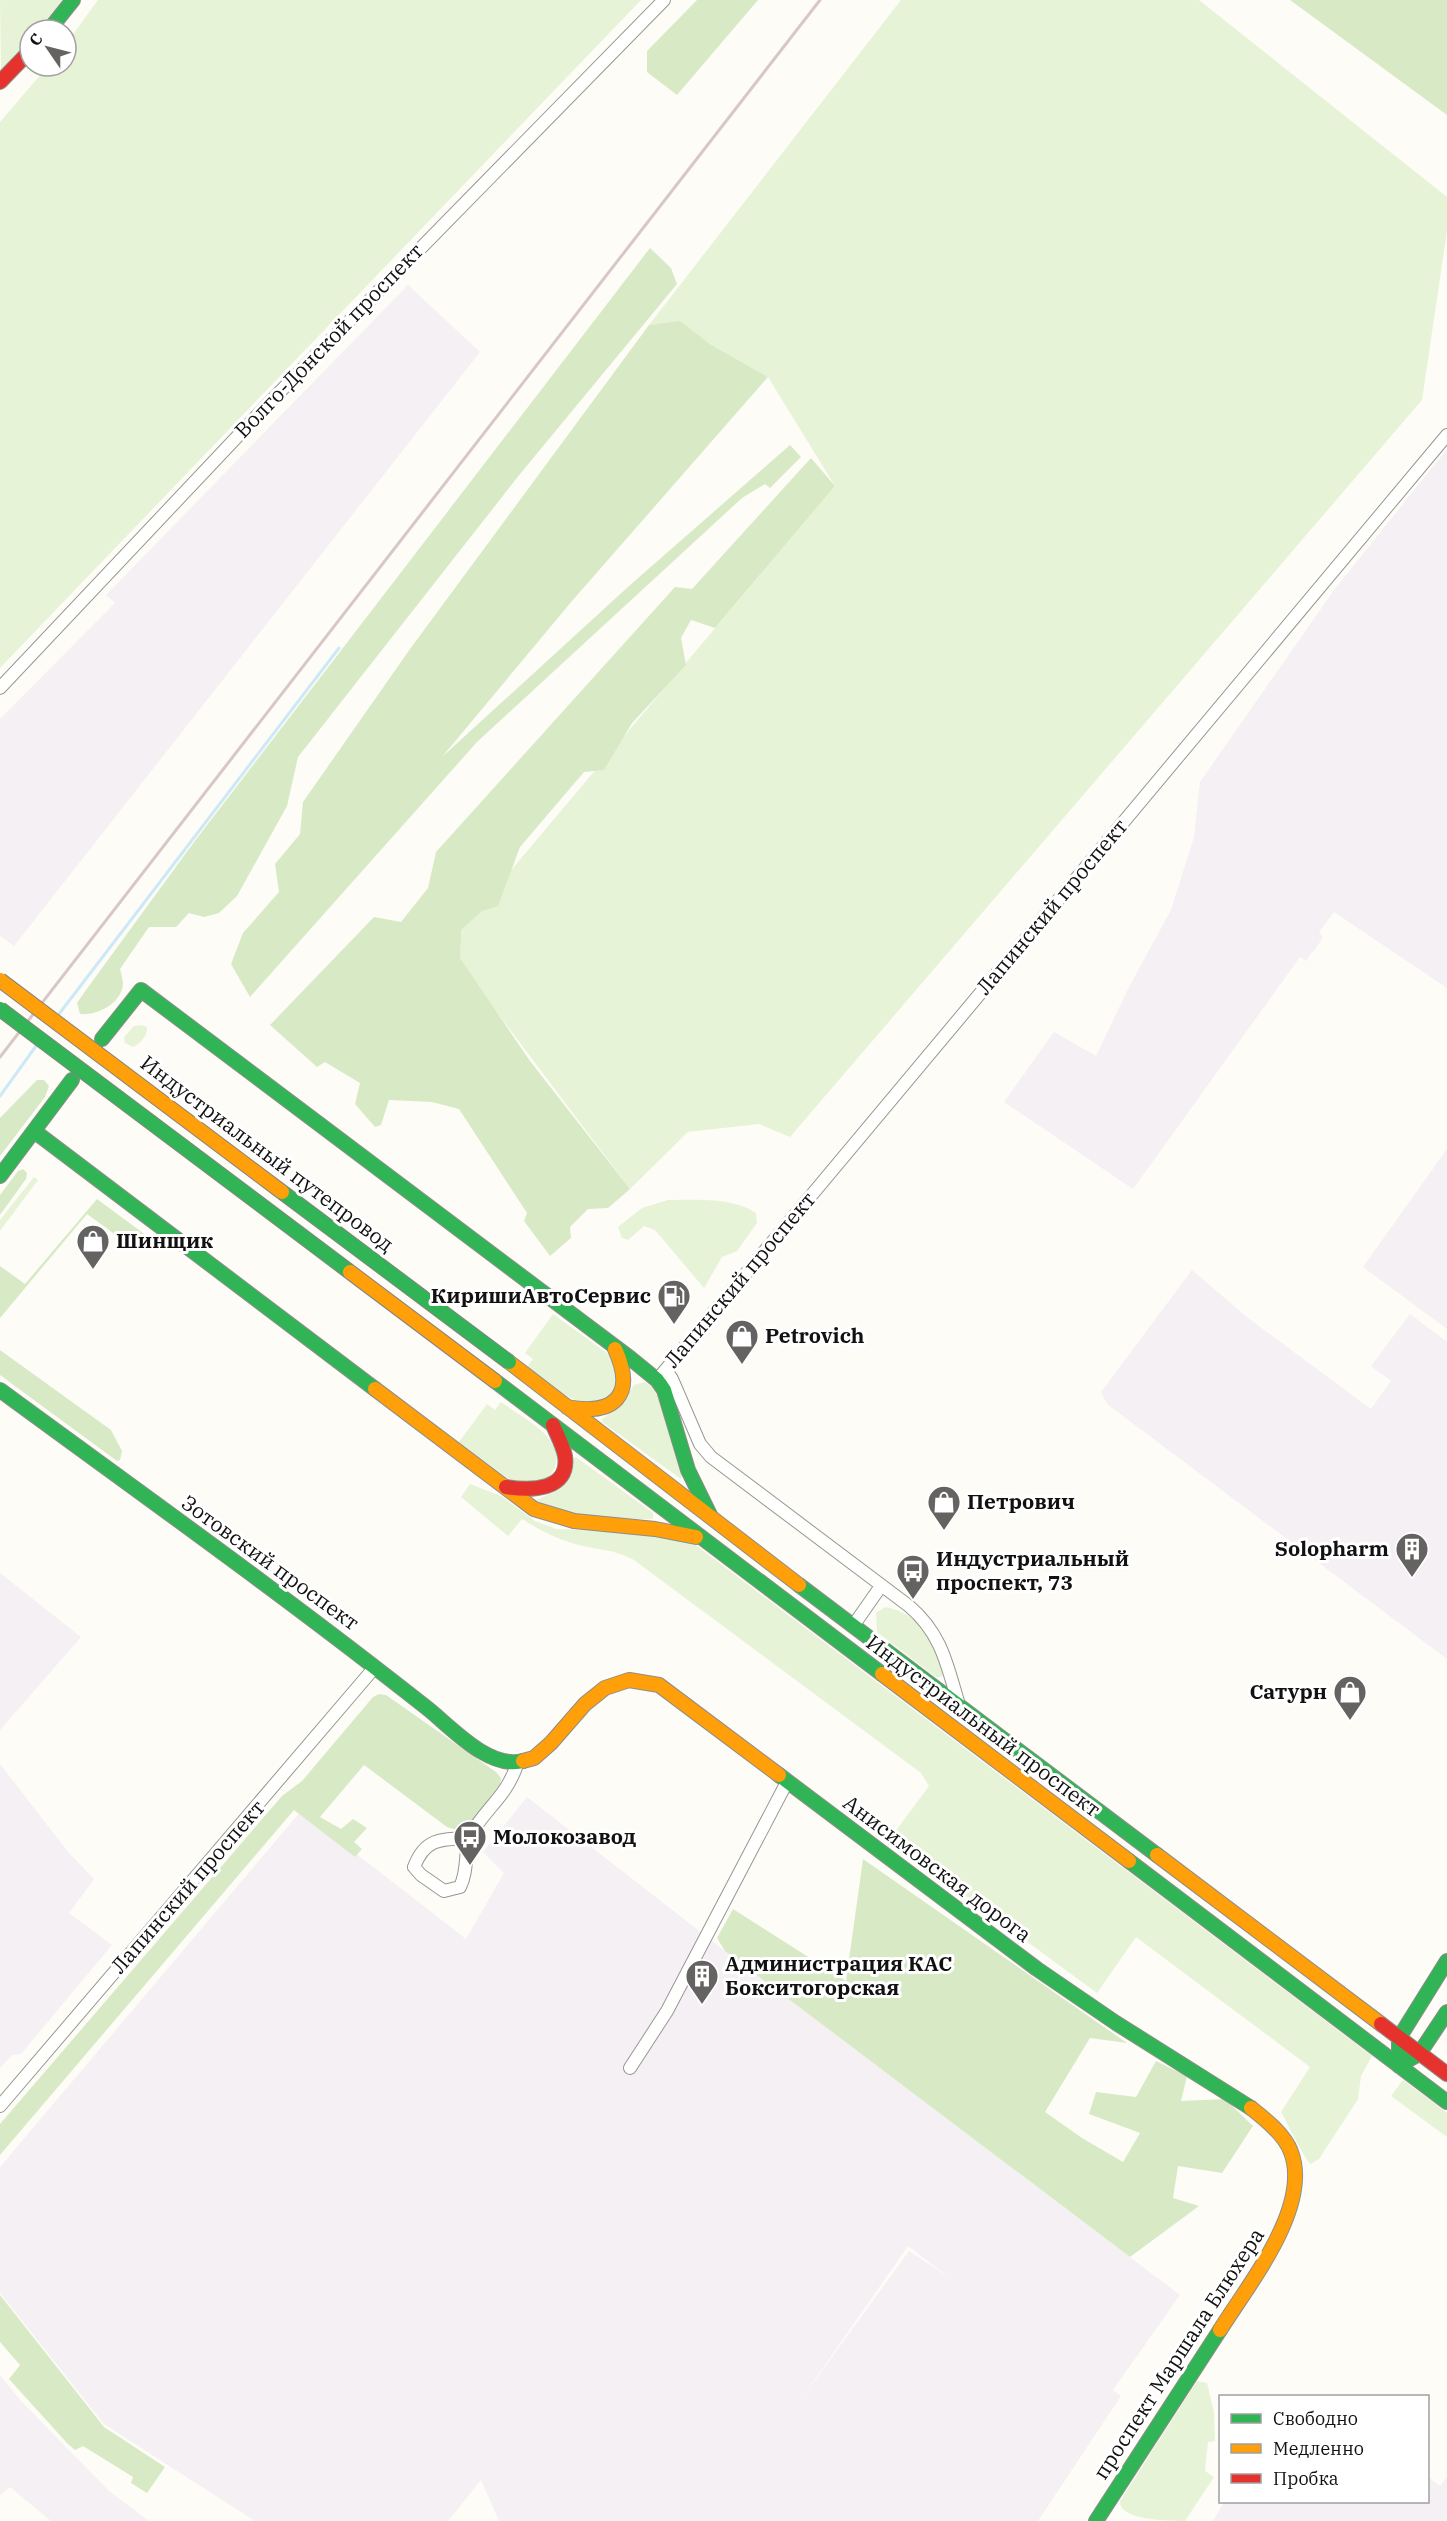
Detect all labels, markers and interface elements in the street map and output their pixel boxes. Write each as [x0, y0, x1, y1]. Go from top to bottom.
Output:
north arrow [18, 18, 78, 78]
text: С [24, 29, 47, 49]
street label: Волго-Донской проспект [228, 237, 429, 444]
street label: Лапинский проспект [969, 813, 1133, 1000]
street label: Индустриальный путепровод [135, 1049, 400, 1258]
street label: Лапинский проспект [657, 1186, 821, 1373]
shop icon: Шинщик [75, 1223, 111, 1270]
place label: Шинщик [116, 1226, 213, 1254]
fuel station icon: КиришиАвтоСервис [656, 1278, 692, 1325]
place label: КиришиАвтоСервис [431, 1281, 651, 1309]
shop icon: Petrovich [724, 1318, 760, 1365]
place label: Petrovich [765, 1321, 865, 1349]
shop icon: Петрович [926, 1484, 962, 1531]
place label: Петрович [967, 1487, 1075, 1515]
street label: Зотовский проспект [176, 1488, 365, 1636]
building icon: Solopharm [1394, 1531, 1430, 1578]
place label: Solopharm [1275, 1534, 1389, 1562]
place label: Индустриальный проспект, 73 [936, 1544, 1129, 1596]
bus stop icon: Индустриальный проспект, 73 [895, 1553, 931, 1600]
street label: Индустриальный проспект [861, 1628, 1106, 1823]
shop icon: Сатурн [1332, 1674, 1368, 1721]
place label: Сатурн [1249, 1677, 1327, 1705]
street label: Анисимовская дорога [838, 1788, 1037, 1948]
street label: Лапинский проспект [104, 1794, 270, 1979]
bus stop icon: Молокозавод [452, 1819, 488, 1866]
place label: Молокозавод [493, 1822, 637, 1850]
place label: Администрация КАС Бокситогорская [725, 1949, 952, 2001]
building icon: Администрация КАС Бокситогорская [684, 1958, 720, 2005]
street label: проспект Маршала Блюхера [1086, 2222, 1270, 2485]
legend [1219, 2395, 1429, 2503]
text: Свободно [1273, 2407, 1358, 2430]
text: Медленно [1273, 2437, 1364, 2460]
text: Пробка [1273, 2467, 1339, 2490]

